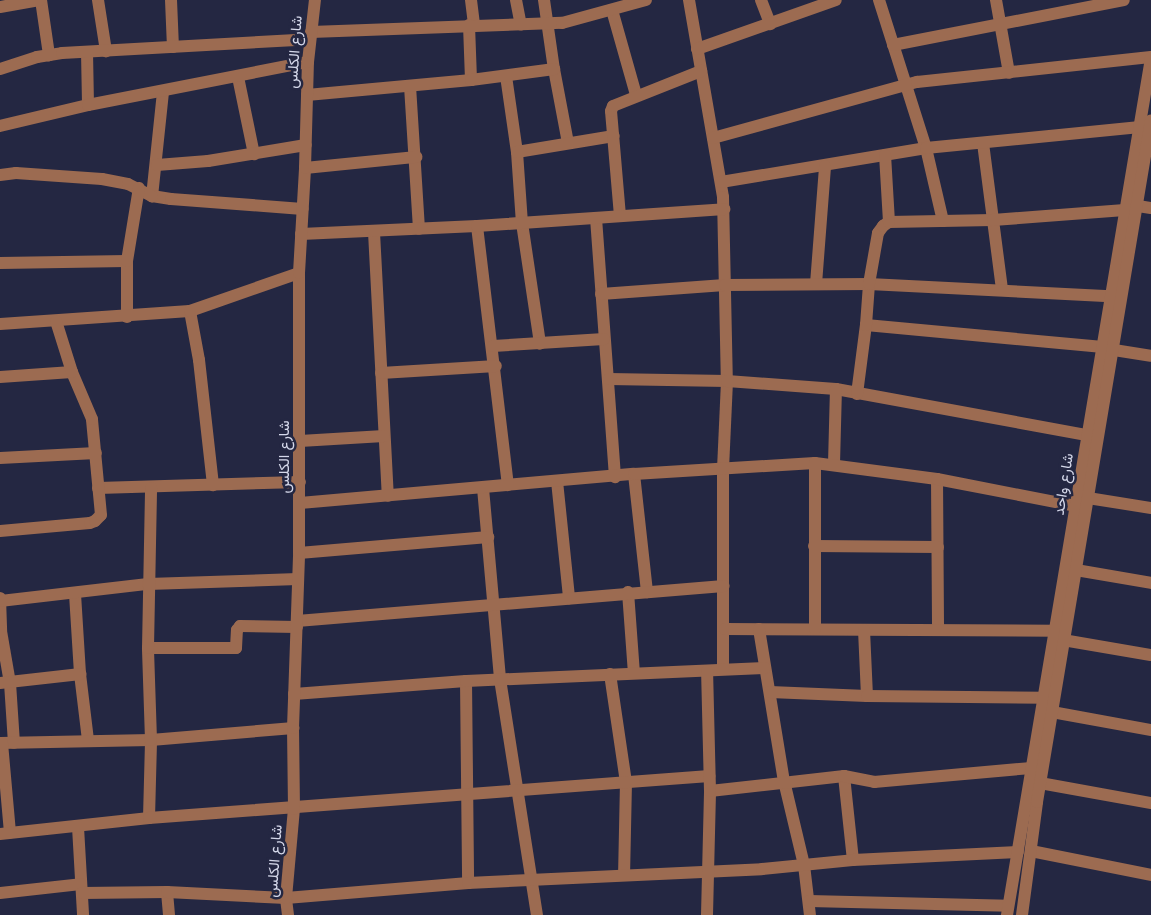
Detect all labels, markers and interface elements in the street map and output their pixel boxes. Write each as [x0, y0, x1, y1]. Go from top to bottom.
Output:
street label: شارع الكلس [282, 15, 306, 89]
street label: شارع الكلس [275, 420, 293, 494]
street label: شارع واحد [1049, 452, 1077, 516]
street label: شارع الكلس [262, 824, 286, 898]

